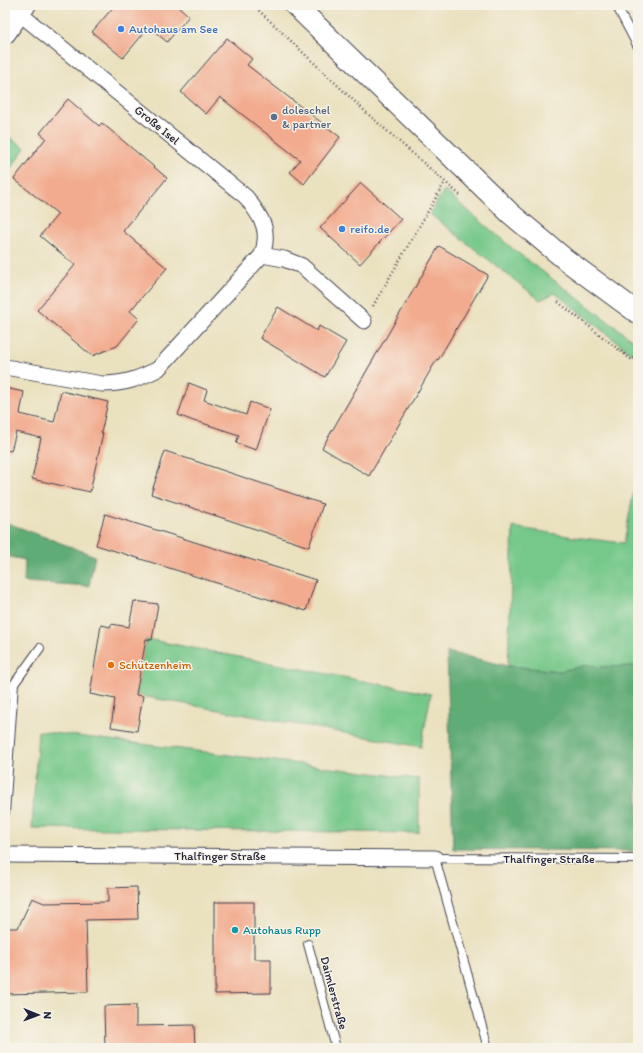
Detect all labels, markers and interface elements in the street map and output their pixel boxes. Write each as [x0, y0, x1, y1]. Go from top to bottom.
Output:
place label: Autohaus am See [129, 22, 218, 36]
marker: Autohaus am See [116, 24, 126, 34]
street label: Große Isel [132, 103, 183, 148]
place label: doleschel & partner [282, 103, 332, 131]
marker: doleschel & partner [269, 112, 279, 122]
place label: reifo.de [350, 222, 390, 236]
marker: reifo.de [337, 224, 347, 234]
place label: Schützenheim [119, 658, 192, 672]
marker: Schützenheim [106, 660, 116, 670]
street label: Thalfinger Straße [174, 849, 266, 863]
street label: Thalfinger Straße [503, 852, 595, 866]
place label: Autohaus Rupp [243, 923, 321, 937]
marker: Autohaus Rupp [230, 925, 240, 935]
street label: Daimlerstraße [318, 955, 351, 1031]
north arrow [18, 995, 58, 1035]
text: N [41, 1011, 54, 1019]

